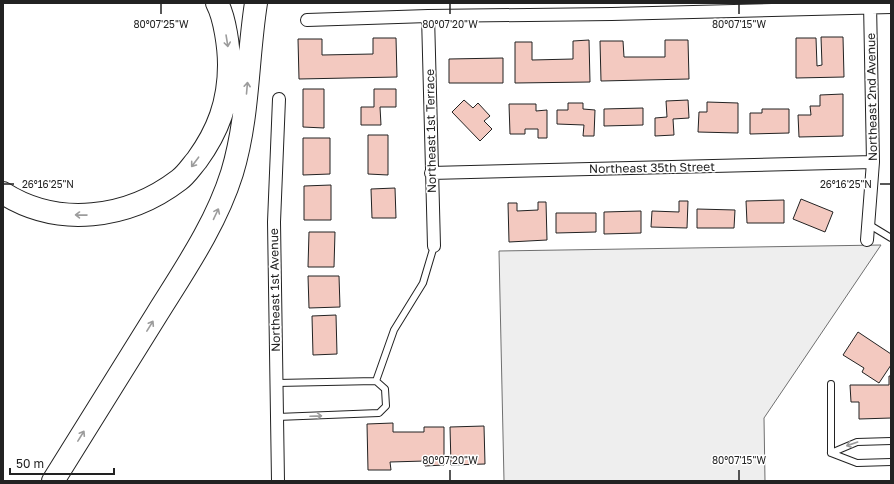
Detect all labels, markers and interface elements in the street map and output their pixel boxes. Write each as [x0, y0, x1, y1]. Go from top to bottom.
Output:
text: 80°07'25"W [133, 18, 189, 30]
text: 80°07'20"W [422, 18, 478, 30]
text: 80°07'15"W [712, 18, 767, 30]
street label: Northeast 2nd Avenue [863, 33, 880, 161]
one-way arrow [223, 34, 231, 47]
street label: Northeast 1st Terrace [422, 69, 439, 193]
one-way arrow [244, 82, 251, 95]
one-way arrow [191, 157, 199, 168]
street label: Northeast 35th Street [589, 159, 715, 176]
text: 26°16'25"N [22, 178, 74, 190]
text: 26°16'25"N [820, 178, 872, 190]
one-way arrow [213, 208, 220, 220]
one-way arrow [75, 211, 88, 219]
street label: Northeast 1st Avenue [266, 228, 283, 352]
one-way arrow [146, 321, 154, 332]
one-way arrow [309, 412, 322, 419]
one-way arrow [78, 430, 86, 442]
one-way arrow [847, 441, 859, 449]
scale bar [10, 450, 114, 476]
text: 80°07'20"W [422, 454, 478, 466]
text: 80°07'15"W [712, 454, 767, 466]
text: 50 m [16, 456, 44, 471]

